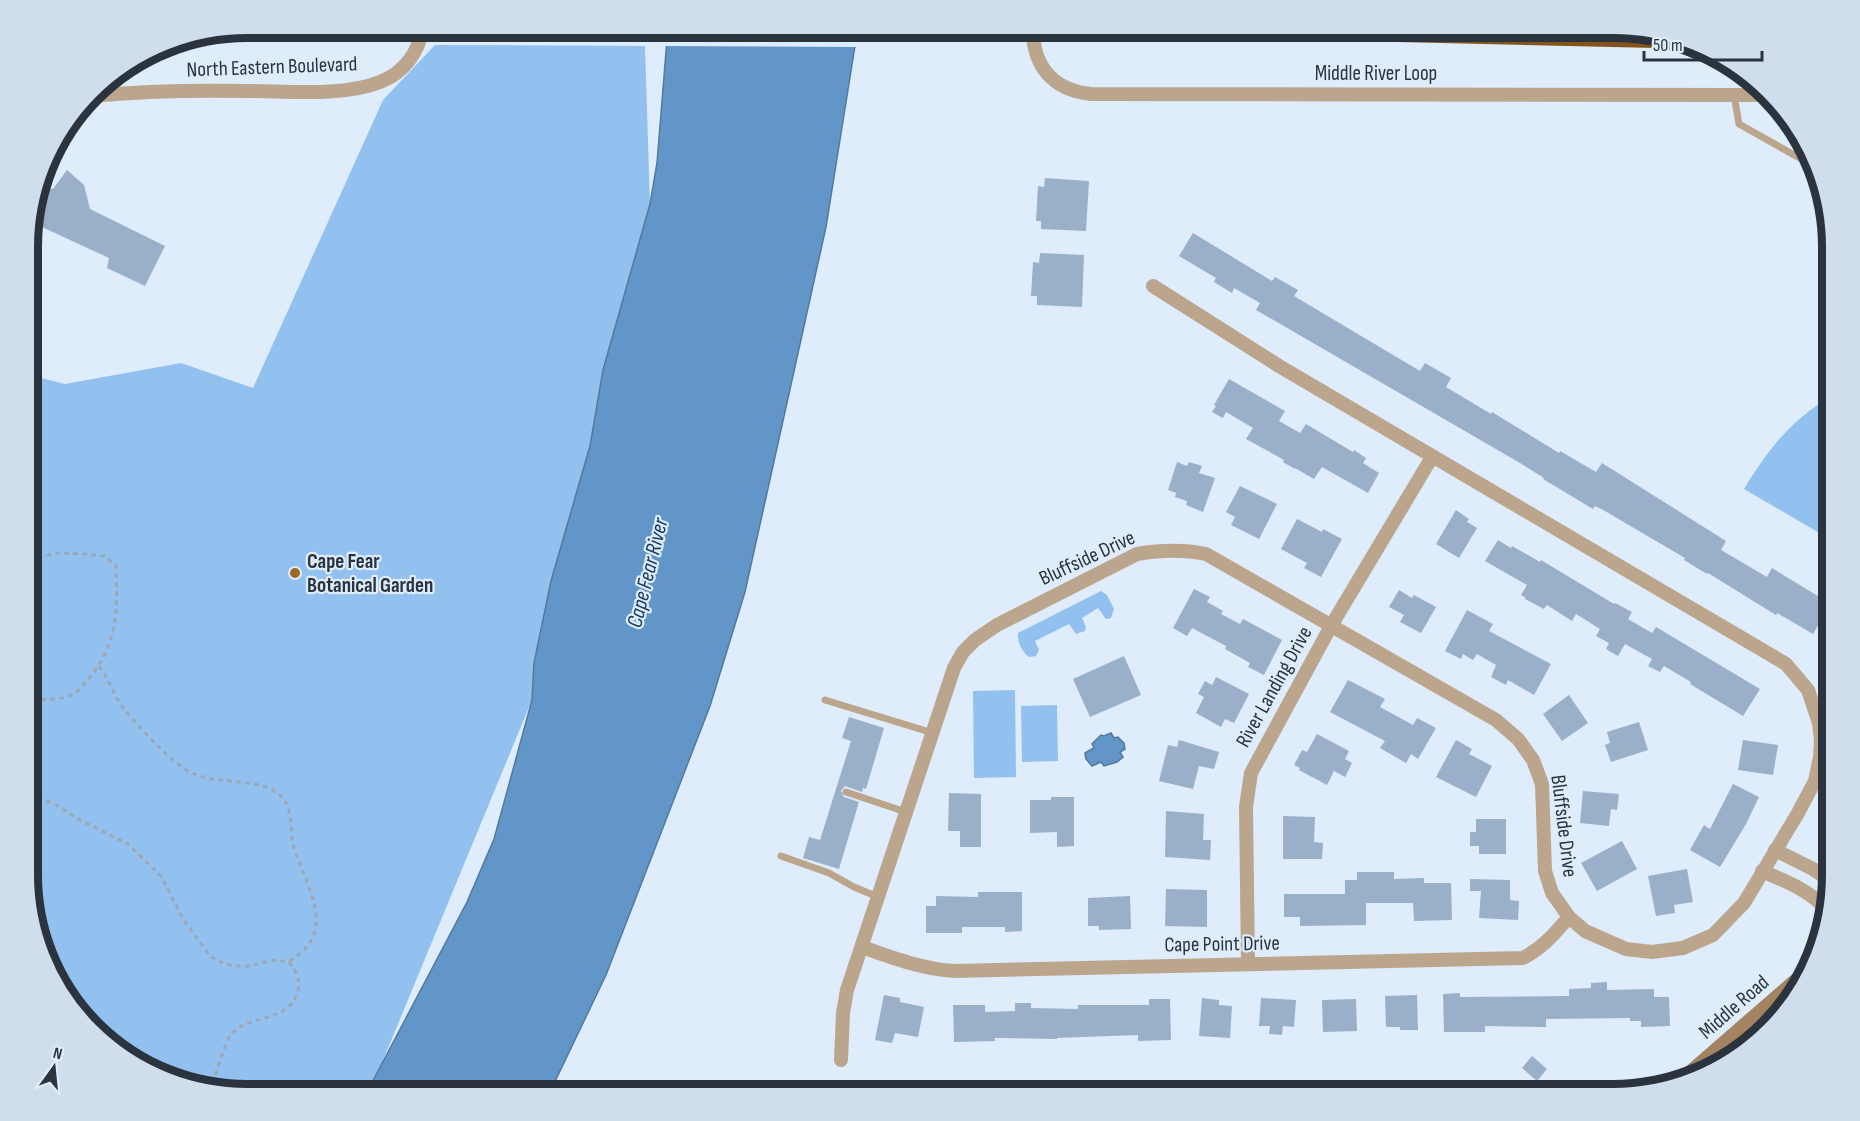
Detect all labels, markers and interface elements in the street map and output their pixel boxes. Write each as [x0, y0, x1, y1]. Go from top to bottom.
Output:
scale bar [1644, 24, 1762, 62]
text: 50 m [1653, 35, 1683, 56]
street label: North Eastern Boulevard [186, 52, 358, 82]
street label: Middle River Loop [1315, 61, 1437, 86]
water label: Cape Fear River [621, 515, 675, 631]
street label: Bluffside Drive [1035, 525, 1139, 591]
place label: Cape Fear Botanical Garden [307, 549, 433, 598]
marker: Cape Fear Botanical Garden [288, 566, 302, 580]
street label: River Landing Drive [1231, 622, 1317, 752]
street label: Bluffside Drive [1545, 774, 1583, 878]
street label: Cape Point Drive [1164, 930, 1280, 958]
street label: Middle Road [1694, 970, 1774, 1044]
north arrow [24, 1037, 84, 1097]
text: N [51, 1044, 64, 1064]

